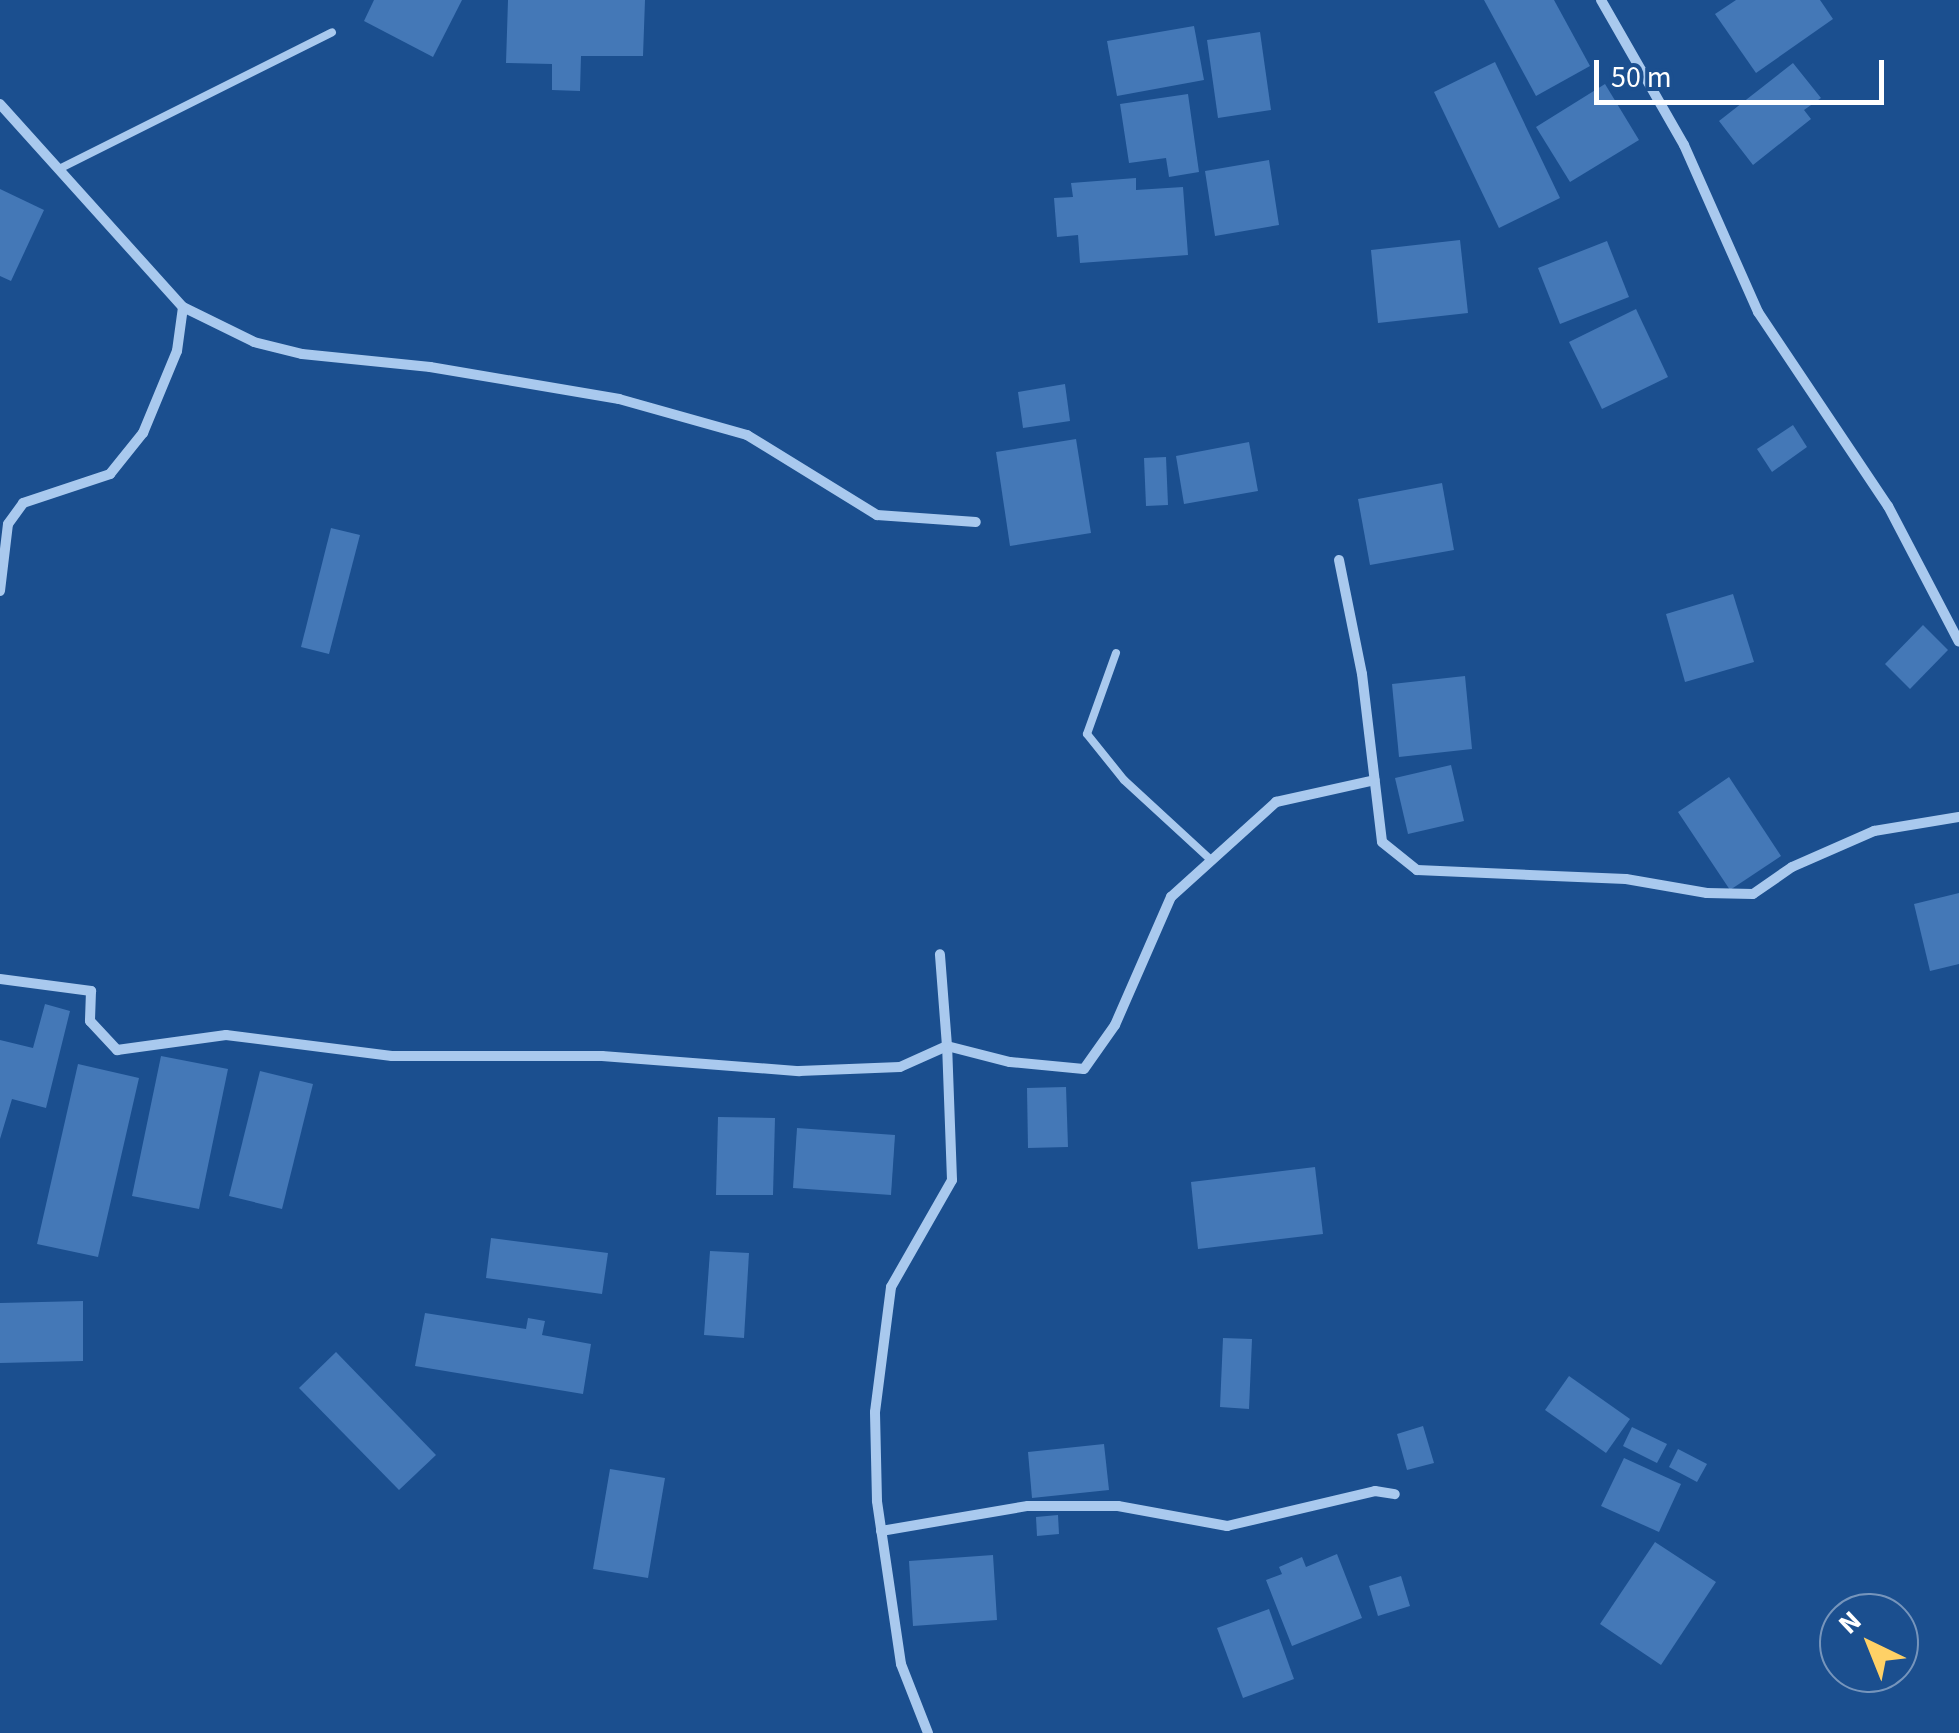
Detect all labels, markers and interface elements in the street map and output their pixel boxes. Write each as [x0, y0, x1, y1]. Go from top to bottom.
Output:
scale bar [1599, 40, 1889, 102]
text: 50 m [1611, 56, 1672, 99]
north arrow [1819, 1593, 1919, 1693]
text: N [1829, 1602, 1870, 1644]

